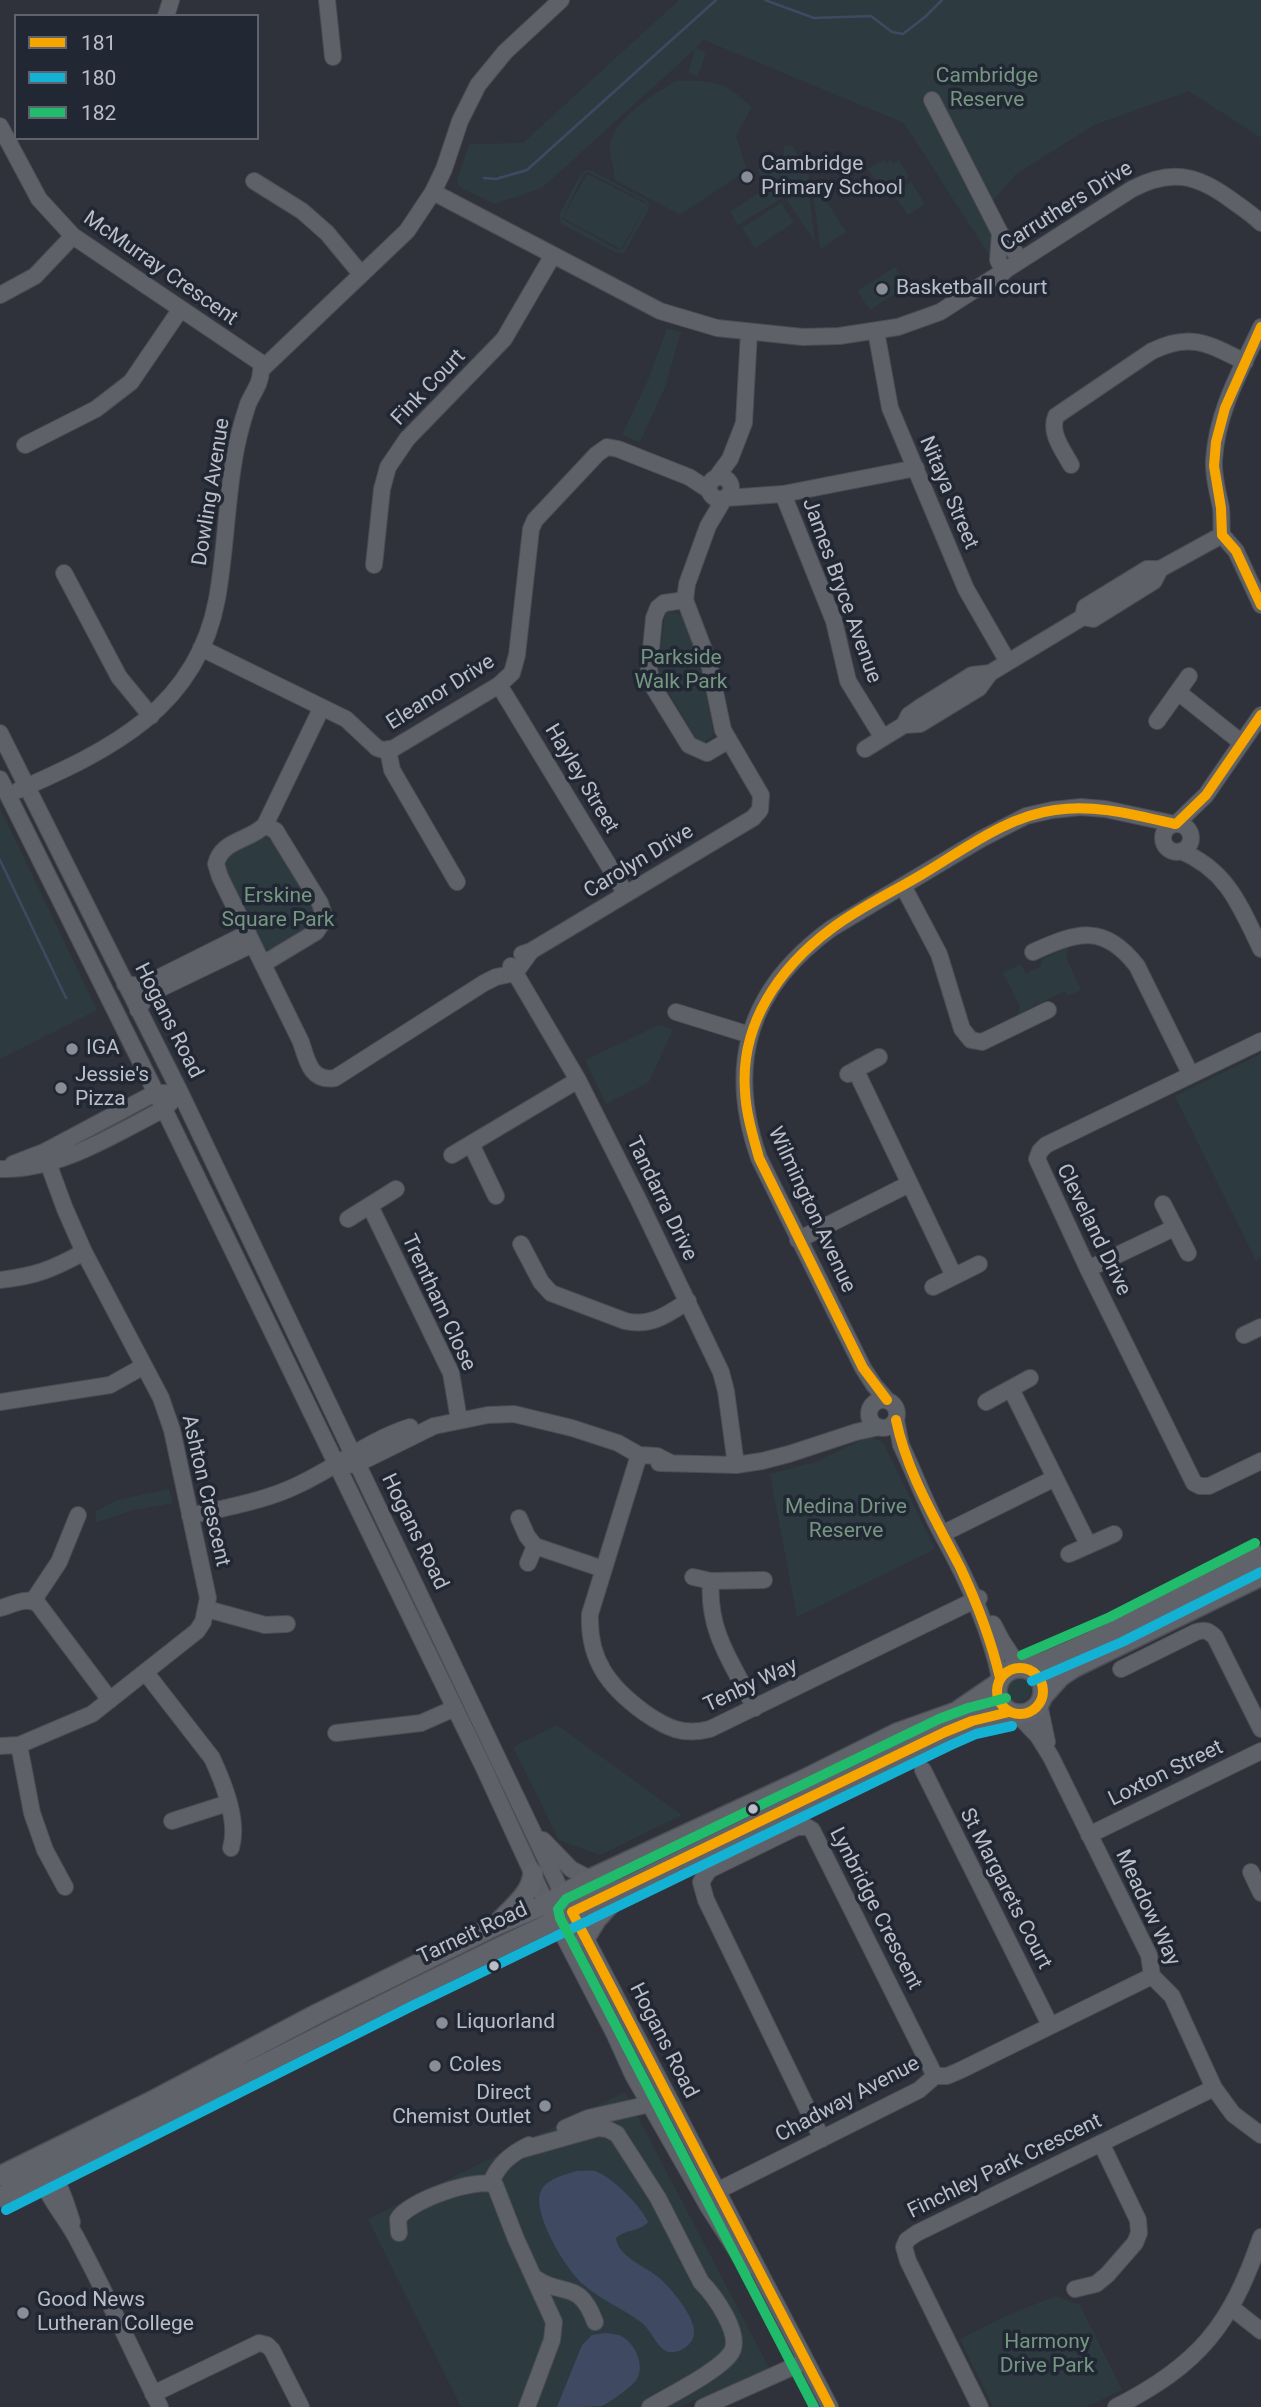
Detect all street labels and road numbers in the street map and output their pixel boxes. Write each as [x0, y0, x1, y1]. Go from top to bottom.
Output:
street label: Carruthers Drive [996, 156, 1138, 258]
street label: McMurray Crescent [78, 206, 242, 332]
street label: Fink Court [387, 345, 471, 431]
street label: Dowling Avenue [188, 416, 236, 568]
street label: Nitaya Street [913, 433, 983, 553]
street label: James Bryce Avenue [796, 495, 886, 687]
street label: Eleanor Drive [382, 650, 500, 736]
street label: Hayley Street [539, 720, 623, 838]
street label: Carolyn Drive [580, 820, 698, 904]
street label: Hogans Road [128, 959, 208, 1083]
street label: Wilmington Avenue [762, 1123, 860, 1297]
street label: Tandarra Drive [620, 1133, 702, 1265]
street label: Cleveland Drive [1050, 1160, 1136, 1300]
street label: Trentham Close [395, 1231, 481, 1375]
street label: Ashton Crescent [175, 1413, 235, 1569]
street label: Hogans Road [375, 1470, 453, 1594]
street label: Tenby Way [700, 1653, 802, 1719]
street label: Loxton Street [1105, 1735, 1227, 1813]
street label: St Margarets Court [954, 1804, 1056, 1974]
street label: Lynbridge Crescent [823, 1824, 927, 1994]
street label: Meadow Way [1109, 1846, 1185, 1970]
street label: Tarneit Road [414, 1898, 532, 1970]
street label: Hogans Road [623, 1979, 703, 2103]
street label: Chadway Avenue [772, 2051, 924, 2149]
street label: Finchley Park Crescent [904, 2109, 1106, 2225]

